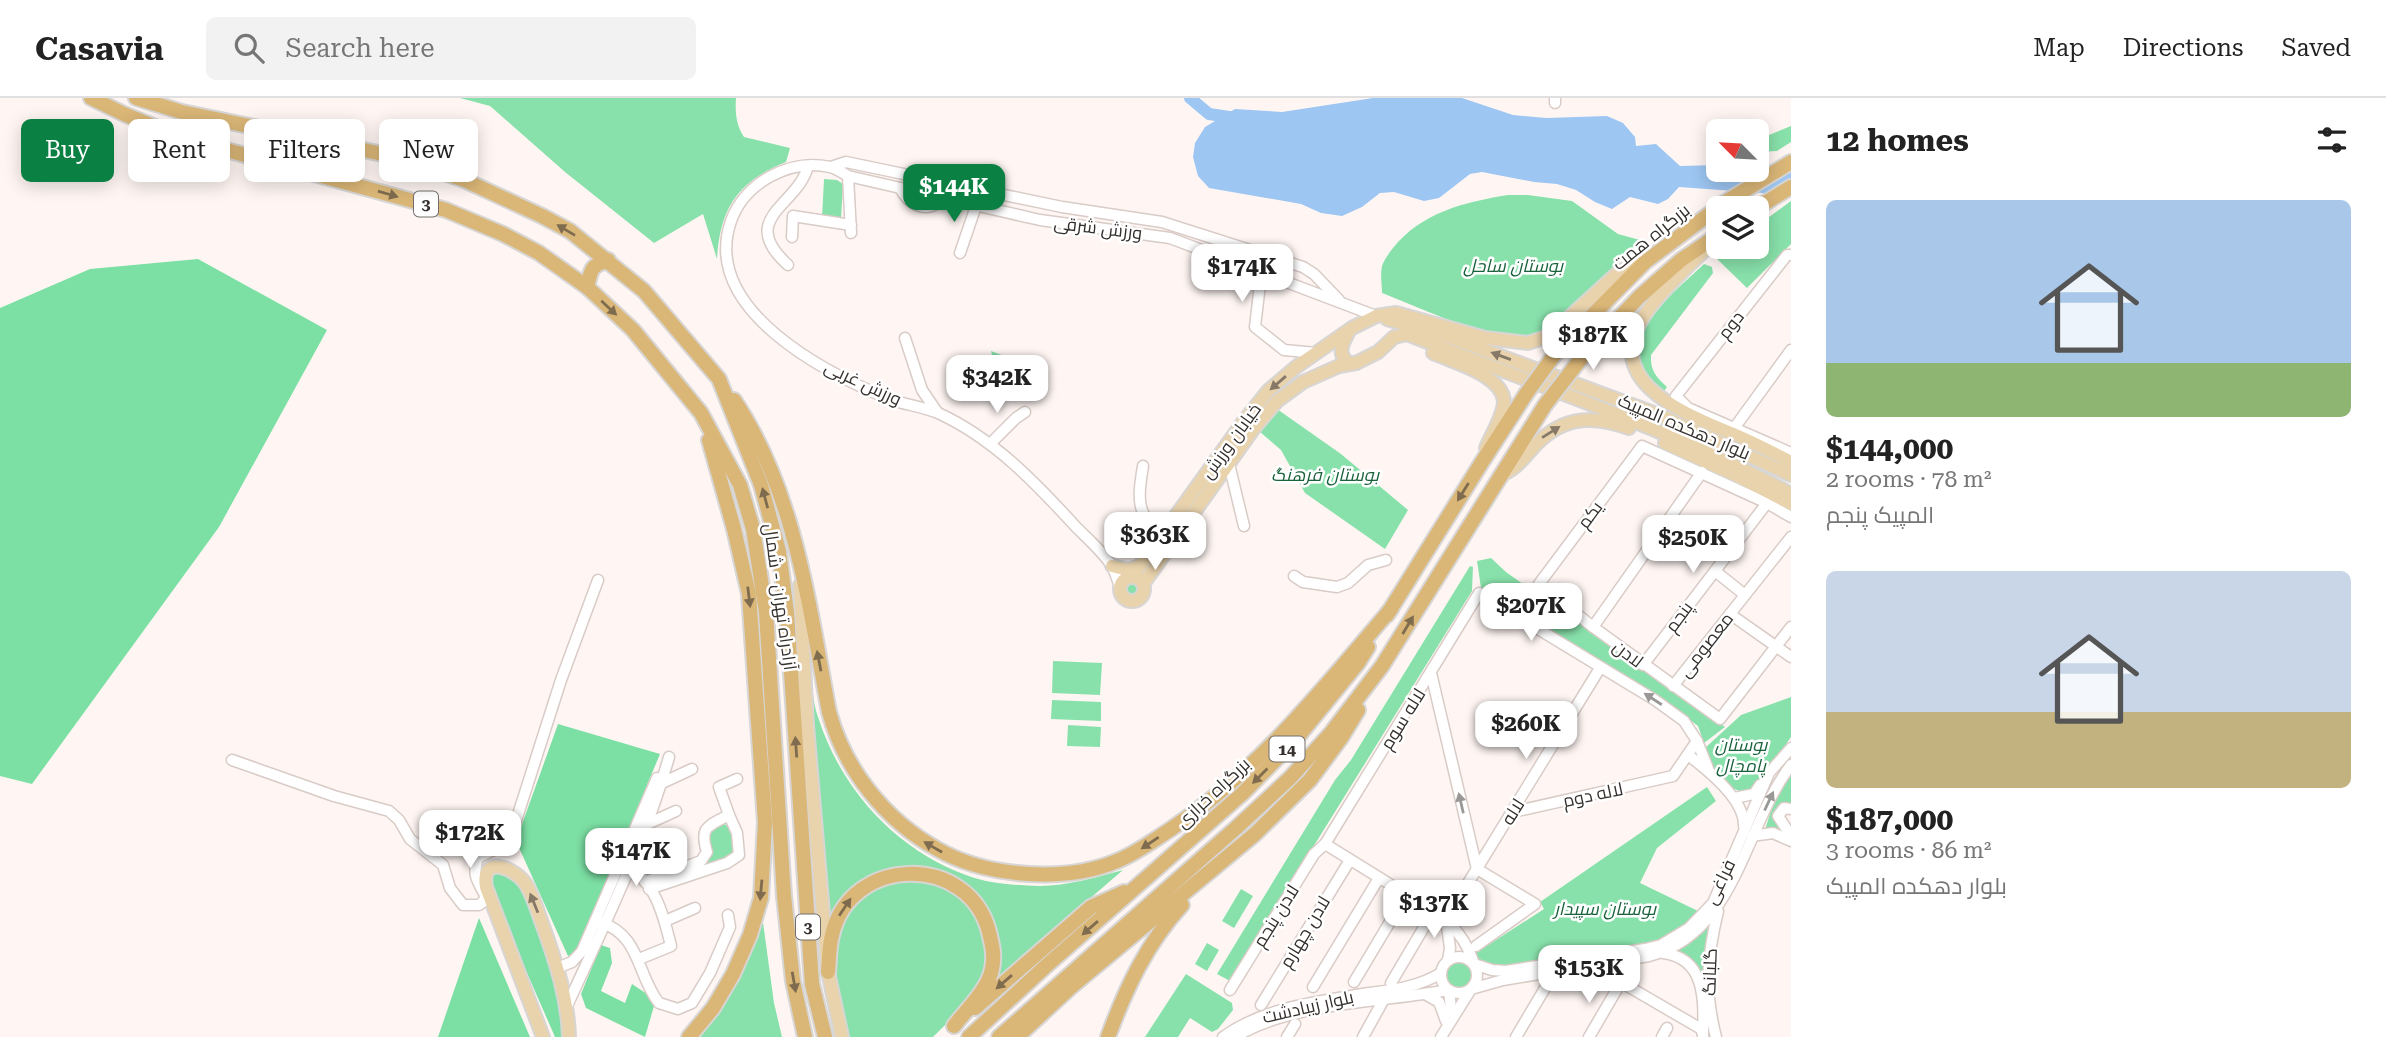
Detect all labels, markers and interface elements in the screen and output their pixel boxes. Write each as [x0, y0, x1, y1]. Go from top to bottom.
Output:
search box [206, 17, 696, 80]
text: Casavia [35, 29, 164, 68]
icon: search [230, 29, 268, 67]
text: Search here [286, 33, 434, 63]
text: Map [2033, 34, 2085, 62]
text: Directions [2123, 34, 2243, 62]
text: Saved [2281, 34, 2351, 62]
chip: Buy [21, 119, 114, 182]
chip: Rent [128, 119, 230, 182]
chip: Filters [244, 119, 365, 182]
chip: New [379, 119, 478, 182]
north arrow [1706, 119, 1769, 182]
map controls [1706, 119, 1769, 259]
icon: filters [2313, 121, 2351, 159]
text: 12 homes [1826, 123, 1969, 158]
pin: $144K [905, 164, 1003, 224]
text: $144K [919, 173, 989, 200]
one-way arrow [377, 189, 399, 200]
road number: 3 [414, 192, 438, 216]
button: layers [1706, 196, 1769, 259]
street label: بزرگراه همت [1608, 199, 1694, 275]
street label: ورزش شرقی [1053, 212, 1143, 244]
one-way arrow [556, 223, 575, 236]
pin: $174K [1193, 244, 1291, 304]
icon: home [2026, 245, 2152, 371]
text: $174K [1207, 253, 1277, 280]
park label: بوستان ساحل [1463, 255, 1564, 277]
one-way arrow [600, 300, 617, 316]
street label: دوم [1713, 306, 1750, 344]
pin: $187K [1544, 313, 1642, 372]
text: $187K [1558, 321, 1628, 348]
one-way arrow [1491, 350, 1512, 361]
street label: ورزش غربی [821, 356, 905, 410]
pin: $342K [948, 356, 1046, 415]
text: $342K [962, 364, 1032, 391]
one-way arrow [1269, 375, 1286, 390]
street label: بلوار دهکده المپیک [1614, 389, 1754, 465]
street label: خیابان ورزش [1196, 399, 1266, 483]
one-way arrow [1541, 425, 1561, 438]
text: $144,000 [1826, 431, 1953, 466]
park label: بوستان فرهنگ [1271, 464, 1380, 486]
text: 2 rooms · 78 m² [1826, 466, 1992, 493]
one-way arrow [1456, 483, 1469, 502]
one-way arrow [759, 487, 769, 508]
street label: یکم [1573, 497, 1608, 534]
text: المپیک پنجم [1826, 502, 1934, 529]
pin: $363K [1106, 512, 1204, 572]
pin: $250K [1644, 516, 1742, 575]
text: $363K [1120, 521, 1190, 548]
street label: آزادراه تهران - شمال [759, 522, 801, 672]
text: $250K [1658, 524, 1728, 551]
pin: $207K [1482, 584, 1580, 643]
one-way arrow [743, 586, 754, 608]
text: $207K [1496, 592, 1566, 619]
street label: پنجم [1660, 597, 1699, 637]
street label: معصومی [1674, 608, 1738, 682]
one-way arrow [1401, 616, 1414, 635]
icon: home [2026, 616, 2152, 742]
street label: لادن [1608, 636, 1648, 672]
one-way arrow [813, 650, 824, 672]
street label: لاله سوم [1376, 684, 1431, 754]
one-way arrow [1643, 693, 1663, 706]
pin: $260K [1477, 702, 1575, 761]
text: $260K [1491, 710, 1561, 737]
park label: بوستان پامچال [1715, 734, 1769, 778]
one-way arrow [790, 736, 801, 758]
road number: 14 [1270, 736, 1304, 762]
street label: بزرگراه خرازی [1171, 753, 1255, 833]
one-way arrow [1252, 768, 1268, 784]
street label: لاله دوم [1561, 778, 1625, 813]
one-way arrow [1764, 791, 1775, 811]
one-way arrow [1456, 792, 1467, 814]
street label: لاله [1497, 795, 1529, 829]
text: $187,000 [1826, 802, 1953, 837]
pin: $172K [421, 810, 519, 870]
text: $172K [435, 819, 505, 846]
pin: $147K [587, 828, 685, 888]
one-way arrow [1141, 836, 1159, 850]
text: $147K [601, 837, 671, 864]
text: 3 rooms · 86 m² [1826, 837, 1992, 864]
one-way arrow [924, 841, 943, 853]
street label: فراغی [1700, 856, 1740, 908]
text: بلوار دهکده المپیک [1826, 873, 2007, 900]
one-way arrow [755, 879, 766, 901]
pin: $137K [1385, 880, 1483, 940]
street label: لادن پنجم [1248, 881, 1305, 952]
text: $137K [1399, 889, 1469, 916]
street label: لادن چهارم [1275, 892, 1336, 972]
one-way arrow [529, 893, 540, 914]
one-way arrow [838, 898, 852, 916]
park label: بوستان سپیدار [1552, 898, 1657, 920]
road number: 3 [796, 914, 820, 940]
one-way arrow [1082, 920, 1099, 935]
pin: $153K [1540, 946, 1638, 1005]
street label: گلبانگ [1698, 948, 1721, 996]
text: $153K [1554, 954, 1624, 981]
one-way arrow [789, 971, 800, 993]
one-way arrow [996, 974, 1013, 989]
street label: بلوار زیبادشت [1260, 986, 1356, 1028]

